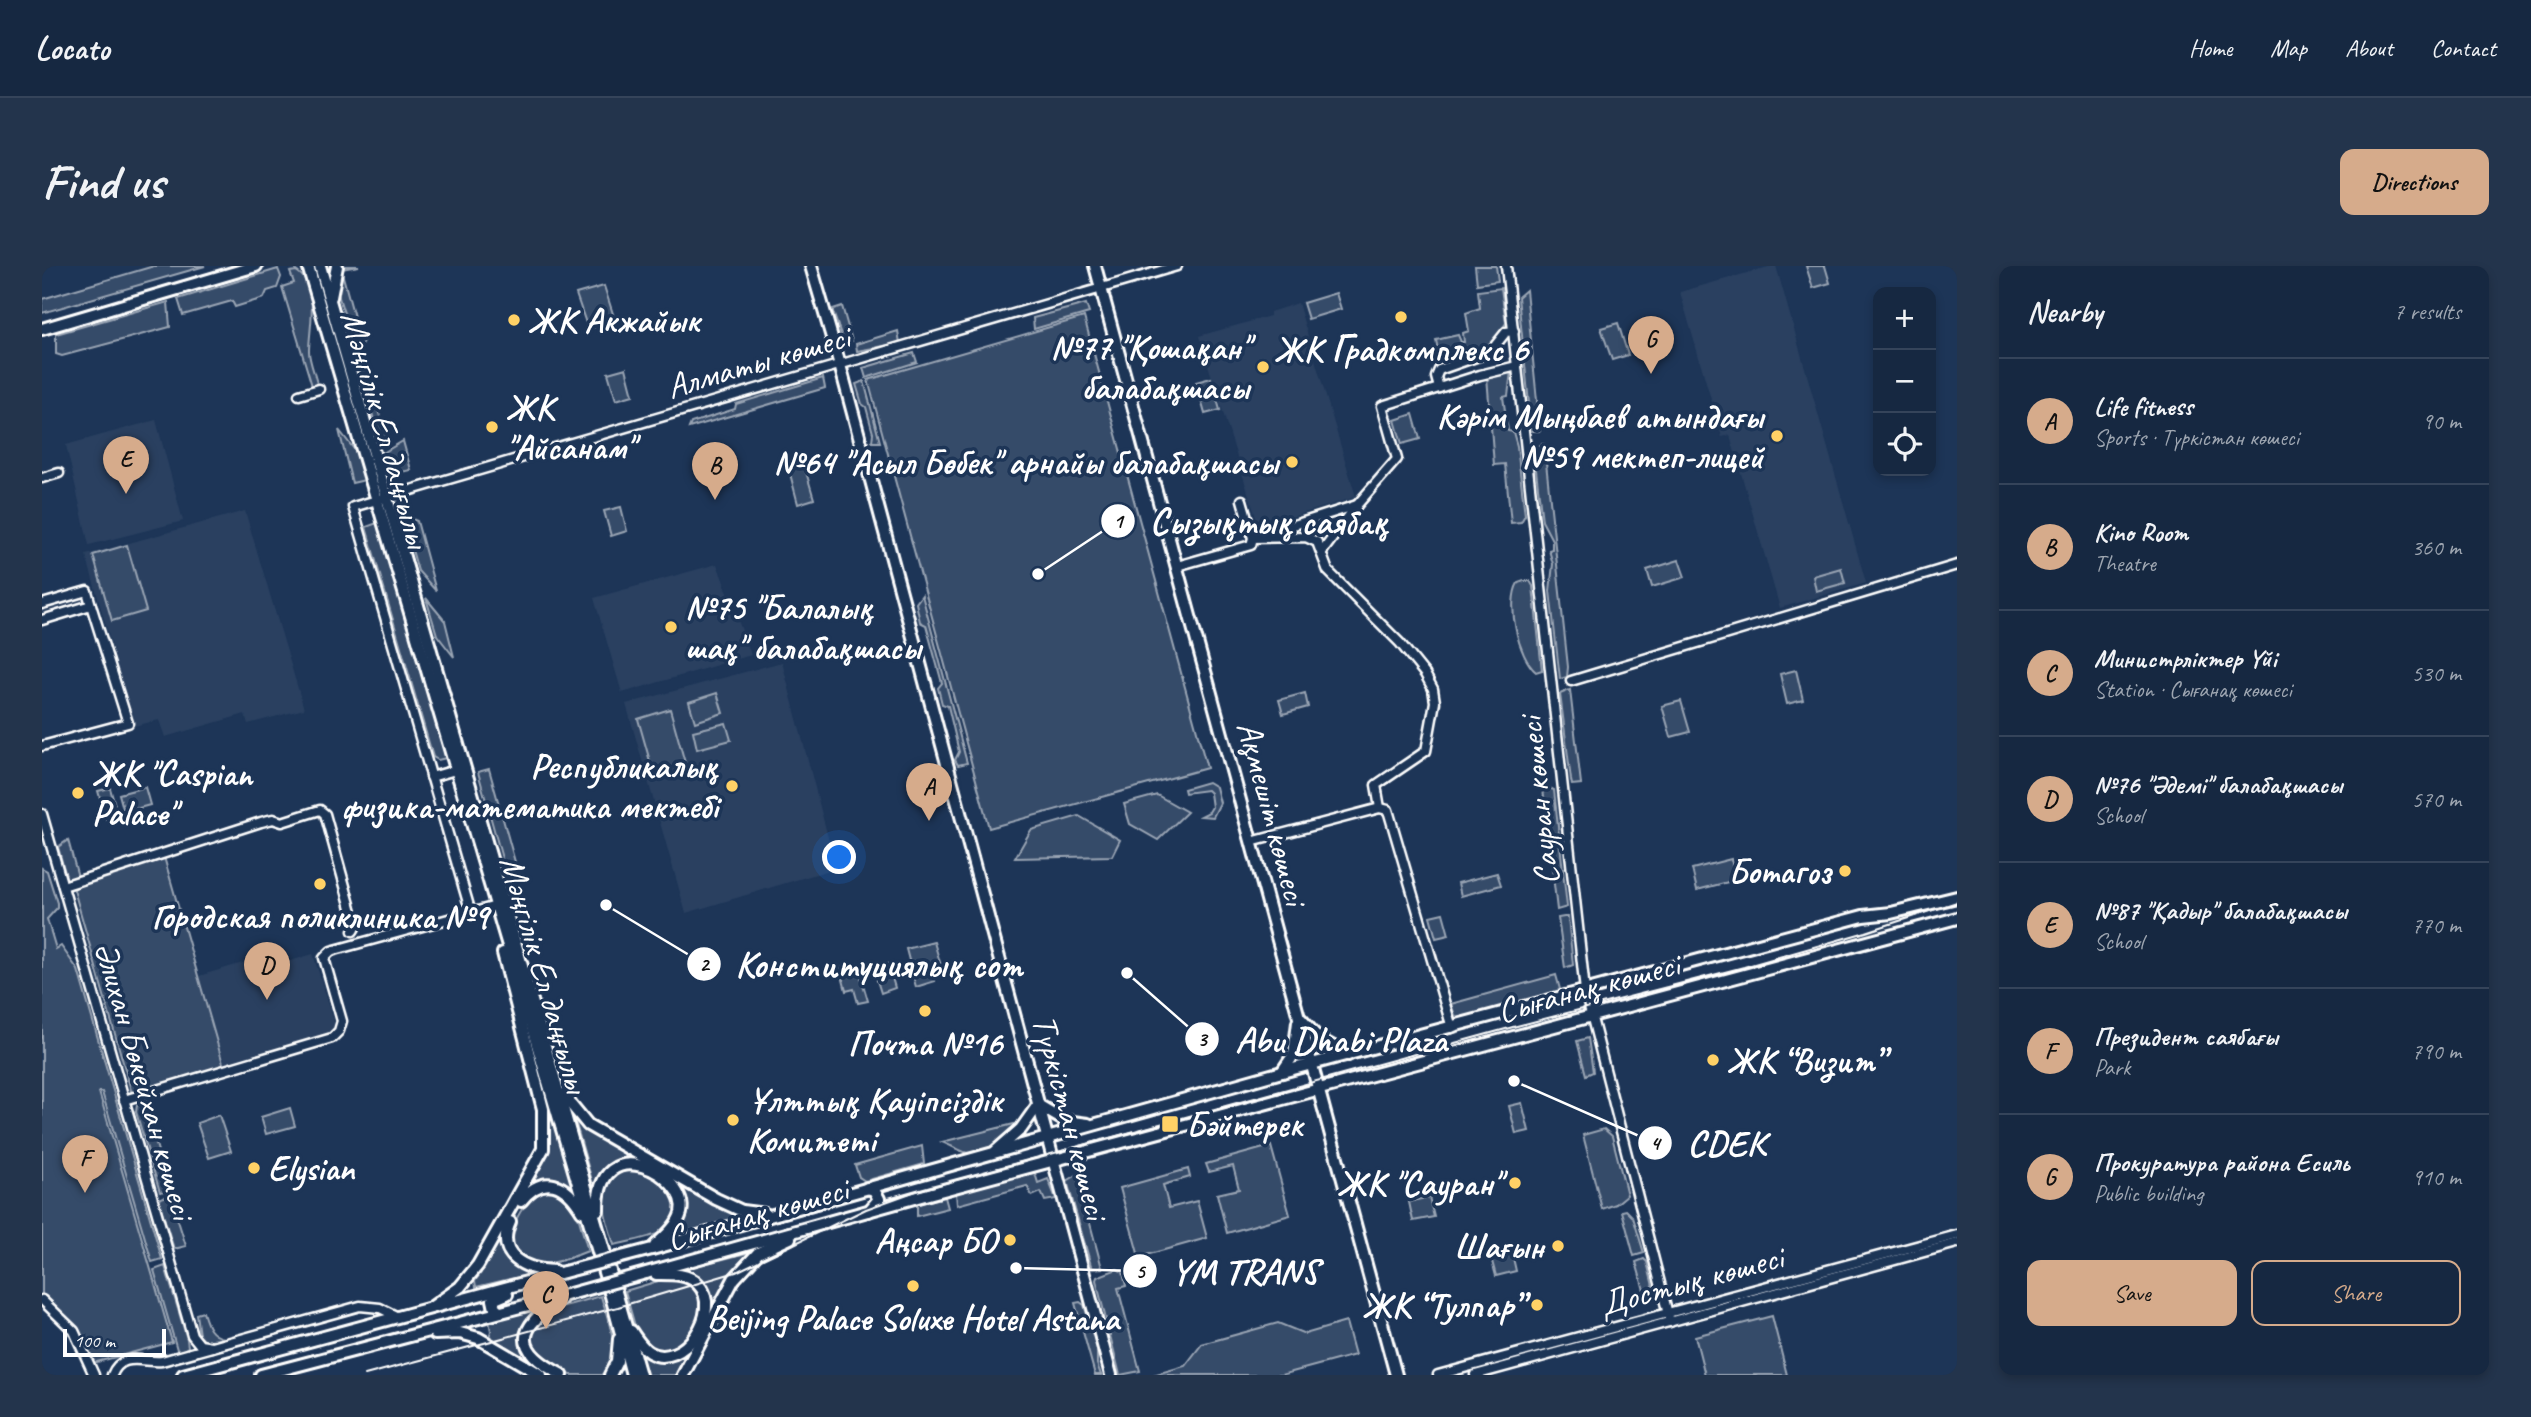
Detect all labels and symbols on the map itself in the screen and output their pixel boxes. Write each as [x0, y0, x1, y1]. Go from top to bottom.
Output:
place label: ЖК Акжайык [528, 298, 702, 343]
street label: Мәңгілік Ел даңғылы [330, 306, 442, 555]
marker: ЖК Градкомплекс 6 [1393, 309, 1409, 325]
marker: ЖК Акжайык [506, 312, 522, 328]
street label: Алматы көшесі [661, 313, 859, 409]
pin: G [1628, 316, 1674, 374]
place label: №77 "Қошақан" балабақшасы [1050, 325, 1257, 410]
place label: ЖК Градкомплекс 6 [1274, 327, 1530, 372]
marker: №77 "Қошақан" балабақшасы [1255, 359, 1271, 375]
place label: ЖК "Айсанам" [506, 385, 642, 470]
place label: Кәрім Мыңбаев атындағы №59 мектеп-лицей [1437, 394, 1766, 479]
marker: ЖК "Айсанам" [484, 419, 500, 435]
marker: Кәрім Мыңбаев атындағы №59 мектеп-лицей [1769, 428, 1785, 444]
pin: E [103, 436, 149, 494]
place label: №64 "Асыл Бөбек" арнайы балабақшасы [773, 440, 1281, 485]
pin: B [692, 442, 738, 500]
marker: №64 "Асыл Бөбек" арнайы балабақшасы [1284, 454, 1300, 470]
callout: Сызықтық саябақ [1101, 492, 1402, 550]
text: Сызықтық саябақ [1150, 498, 1390, 546]
text: 1 [1113, 508, 1125, 534]
place label: №75 "Балалық шақ" балабақшасы [685, 585, 924, 670]
marker: №75 "Балалық шақ" балабақшасы [663, 619, 679, 635]
street label: Сауран көшесі [1507, 710, 1570, 887]
street label: Ақмешіт көшесі [1226, 716, 1320, 914]
place label: Республикалық физика-математика мектебі [341, 744, 722, 829]
place label: ЖК "Caspian Palace" [92, 751, 254, 836]
pin: A [906, 763, 952, 821]
marker: Республикалық физика-математика мектебі [724, 778, 740, 794]
marker: ЖК "Caspian Palace" [70, 785, 86, 801]
your location [822, 840, 856, 874]
place label: Ботагоз [1728, 849, 1834, 894]
street label: Мәңгілік Ел даңғылы [489, 851, 601, 1100]
marker: Ботагоз [1837, 863, 1853, 879]
marker: Городская поликлиника №9 [312, 876, 328, 892]
place label: Городская поликлиника №9 [152, 894, 492, 939]
callout: Конституциялық сот [686, 935, 1036, 993]
street label: Әлихан Бөкейхан көшесі [83, 936, 207, 1229]
street label: Сығанақ көшесі [1492, 940, 1688, 1033]
text: Конституциялық сот [736, 941, 1024, 988]
pin: D [244, 942, 290, 1000]
text: 2 [699, 951, 711, 977]
marker: Почта №16 [917, 1003, 933, 1019]
street label: Түркістан көшесі [1022, 1010, 1121, 1229]
callout: Abu Dhabi Plaza [1185, 1010, 1461, 1068]
text: Abu Dhabi Plaza [1235, 1016, 1450, 1063]
place label: Почта №16 [848, 1021, 1004, 1066]
text: 3 [1197, 1026, 1209, 1052]
place label: ЖК “Визит” [1727, 1038, 1892, 1083]
marker: ЖК “Визит” [1705, 1052, 1721, 1068]
place label: Ұлттық Қауіпсіздік Комитеті [747, 1078, 1005, 1163]
place label: Бәйтерек [1186, 1102, 1306, 1147]
marker: Ұлттық Қауіпсіздік Комитеті [725, 1112, 741, 1128]
marker: Бәйтерек [1160, 1114, 1180, 1134]
callout: CDEK [1638, 1114, 1779, 1172]
text: CDEK [1687, 1120, 1772, 1167]
text: 4 [1650, 1130, 1662, 1156]
pin: F [62, 1135, 108, 1193]
place label: Elysian [268, 1146, 355, 1191]
marker: Elysian [246, 1160, 262, 1176]
place label: ЖК "Сауран" [1337, 1161, 1509, 1206]
street label: Сығанақ көшесі [661, 1165, 857, 1261]
marker: ЖК "Сауран" [1507, 1175, 1523, 1191]
place label: Аңсар БО [875, 1218, 1000, 1263]
place label: Шағын [1454, 1224, 1547, 1269]
marker: Аңсар БО [1002, 1232, 1018, 1248]
street label: Достық көшесі [1594, 1233, 1792, 1327]
marker: Шағын [1550, 1238, 1566, 1254]
callout: YM TRANS [1122, 1242, 1332, 1300]
text: YM TRANS [1171, 1248, 1324, 1295]
text: 5 [1135, 1258, 1146, 1284]
pin: C [523, 1271, 569, 1329]
marker: Beijing Palace Soluxe Hotel Astana [905, 1278, 921, 1294]
place label: ЖК “Тулпар” [1363, 1283, 1532, 1328]
place label: Beijing Palace Soluxe Hotel Astana [707, 1296, 1122, 1341]
marker: ЖК “Тулпар” [1529, 1297, 1545, 1313]
scale bar [63, 1326, 166, 1358]

